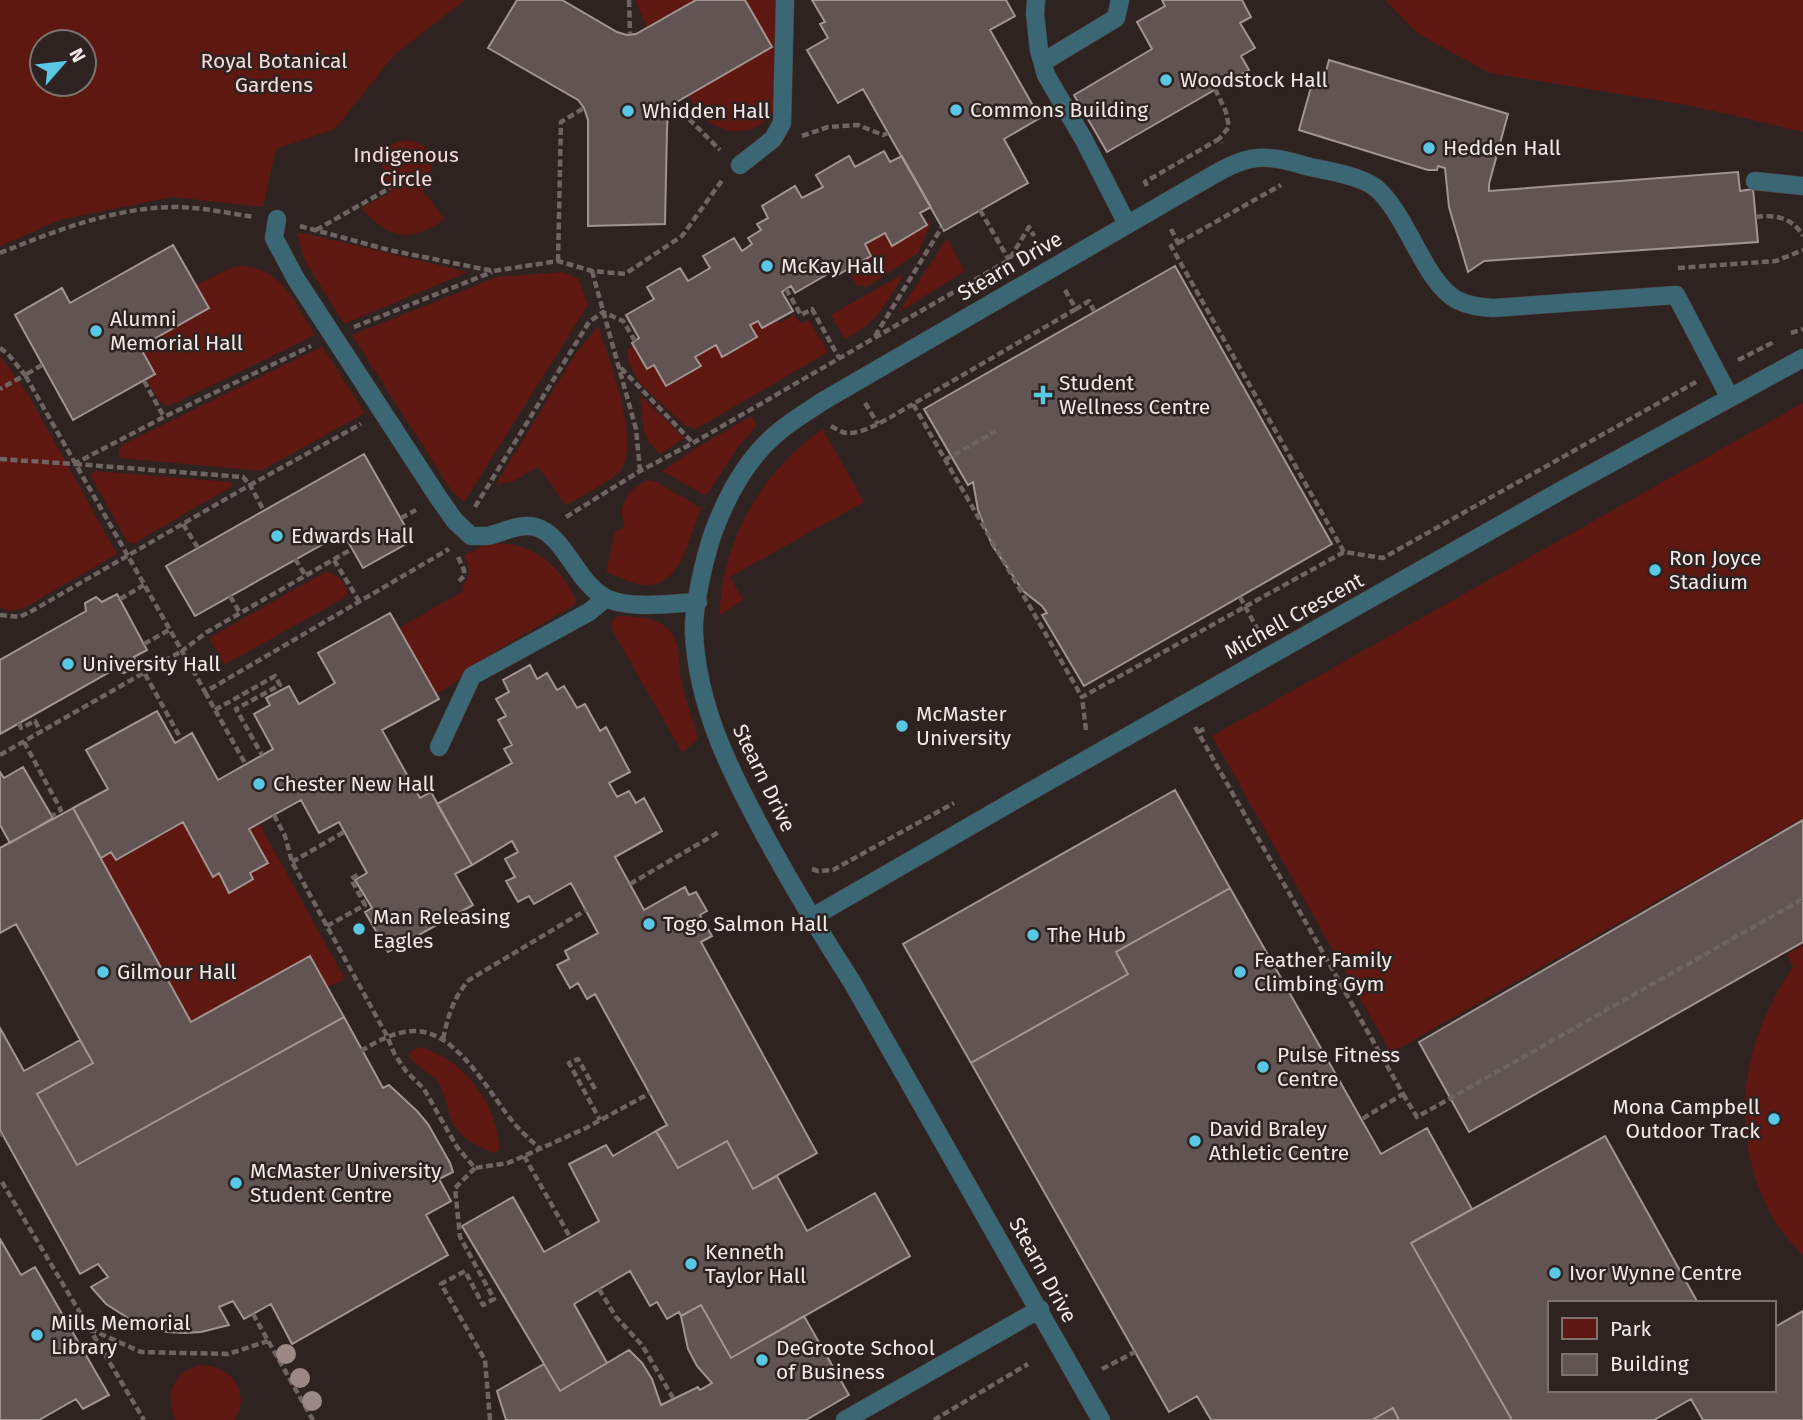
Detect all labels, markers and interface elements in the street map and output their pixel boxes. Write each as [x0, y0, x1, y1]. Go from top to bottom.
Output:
north arrow [28, 28, 98, 98]
text: N [64, 44, 91, 66]
park label: Royal Botanical Gardens [201, 48, 347, 98]
place label: Woodstock Hall [1180, 67, 1328, 93]
marker: Woodstock Hall [1158, 72, 1174, 88]
place label: Commons Building [970, 97, 1148, 123]
place label: Whidden Hall [642, 98, 770, 124]
marker: Commons Building [948, 102, 964, 118]
marker: Whidden Hall [620, 103, 636, 119]
place label: Hedden Hall [1443, 135, 1561, 161]
marker: Hedden Hall [1421, 140, 1437, 156]
park label: Indigenous Circle [353, 142, 459, 192]
street label: Stearn Drive [953, 226, 1067, 306]
place label: McKay Hall [781, 253, 884, 279]
marker: McKay Hall [759, 258, 775, 274]
place label: Alumni Memorial Hall [110, 306, 243, 356]
marker: Alumni Memorial Hall [88, 323, 104, 339]
place label: Student Wellness Centre [1059, 370, 1210, 420]
marker: Student Wellness Centre [1033, 385, 1053, 405]
place label: Edwards Hall [291, 523, 414, 549]
marker: Edwards Hall [269, 528, 285, 544]
place label: Ron Joyce Stadium [1669, 545, 1761, 595]
marker: Ron Joyce Stadium [1647, 562, 1663, 578]
street label: Michell Crescent [1220, 567, 1368, 665]
place label: University Hall [82, 651, 221, 677]
marker: University Hall [60, 656, 76, 672]
place label: McMaster University [916, 701, 1012, 751]
marker: McMaster University [894, 718, 910, 734]
street label: Stearn Drive [727, 720, 801, 836]
place label: Chester New Hall [273, 771, 435, 797]
marker: Chester New Hall [251, 776, 267, 792]
place label: Man Releasing Eagles [373, 904, 510, 954]
place label: Togo Salmon Hall [663, 911, 828, 937]
marker: Togo Salmon Hall [641, 916, 657, 932]
marker: Man Releasing Eagles [351, 921, 367, 937]
place label: The Hub [1047, 922, 1126, 948]
marker: The Hub [1025, 927, 1041, 943]
place label: Feather Family Climbing Gym [1254, 947, 1393, 997]
place label: Gilmour Hall [117, 959, 236, 985]
marker: Gilmour Hall [95, 964, 111, 980]
marker: Feather Family Climbing Gym [1232, 964, 1248, 980]
place label: Pulse Fitness Centre [1277, 1042, 1400, 1092]
marker: Pulse Fitness Centre [1255, 1059, 1271, 1075]
place label: Mona Campbell Outdoor Track [1612, 1094, 1760, 1144]
marker: Mona Campbell Outdoor Track [1766, 1111, 1782, 1127]
place label: David Braley Athletic Centre [1209, 1116, 1349, 1166]
marker: David Braley Athletic Centre [1187, 1133, 1203, 1149]
place label: McMaster University Student Centre [250, 1158, 442, 1208]
marker: McMaster University Student Centre [228, 1175, 244, 1191]
street label: Stearn Drive [1003, 1213, 1083, 1327]
place label: Kenneth Taylor Hall [705, 1239, 806, 1289]
marker: Kenneth Taylor Hall [683, 1256, 699, 1272]
place label: Ivor Wynne Centre [1569, 1260, 1742, 1286]
marker: Ivor Wynne Centre [1547, 1265, 1563, 1281]
legend [1548, 1301, 1775, 1392]
place label: Mills Memorial Library [51, 1310, 190, 1360]
text: Park [1610, 1316, 1652, 1342]
marker: Mills Memorial Library [29, 1327, 45, 1343]
place label: DeGroote School of Business [776, 1335, 935, 1385]
text: Building [1610, 1351, 1689, 1377]
marker: DeGroote School of Business [754, 1352, 770, 1368]

